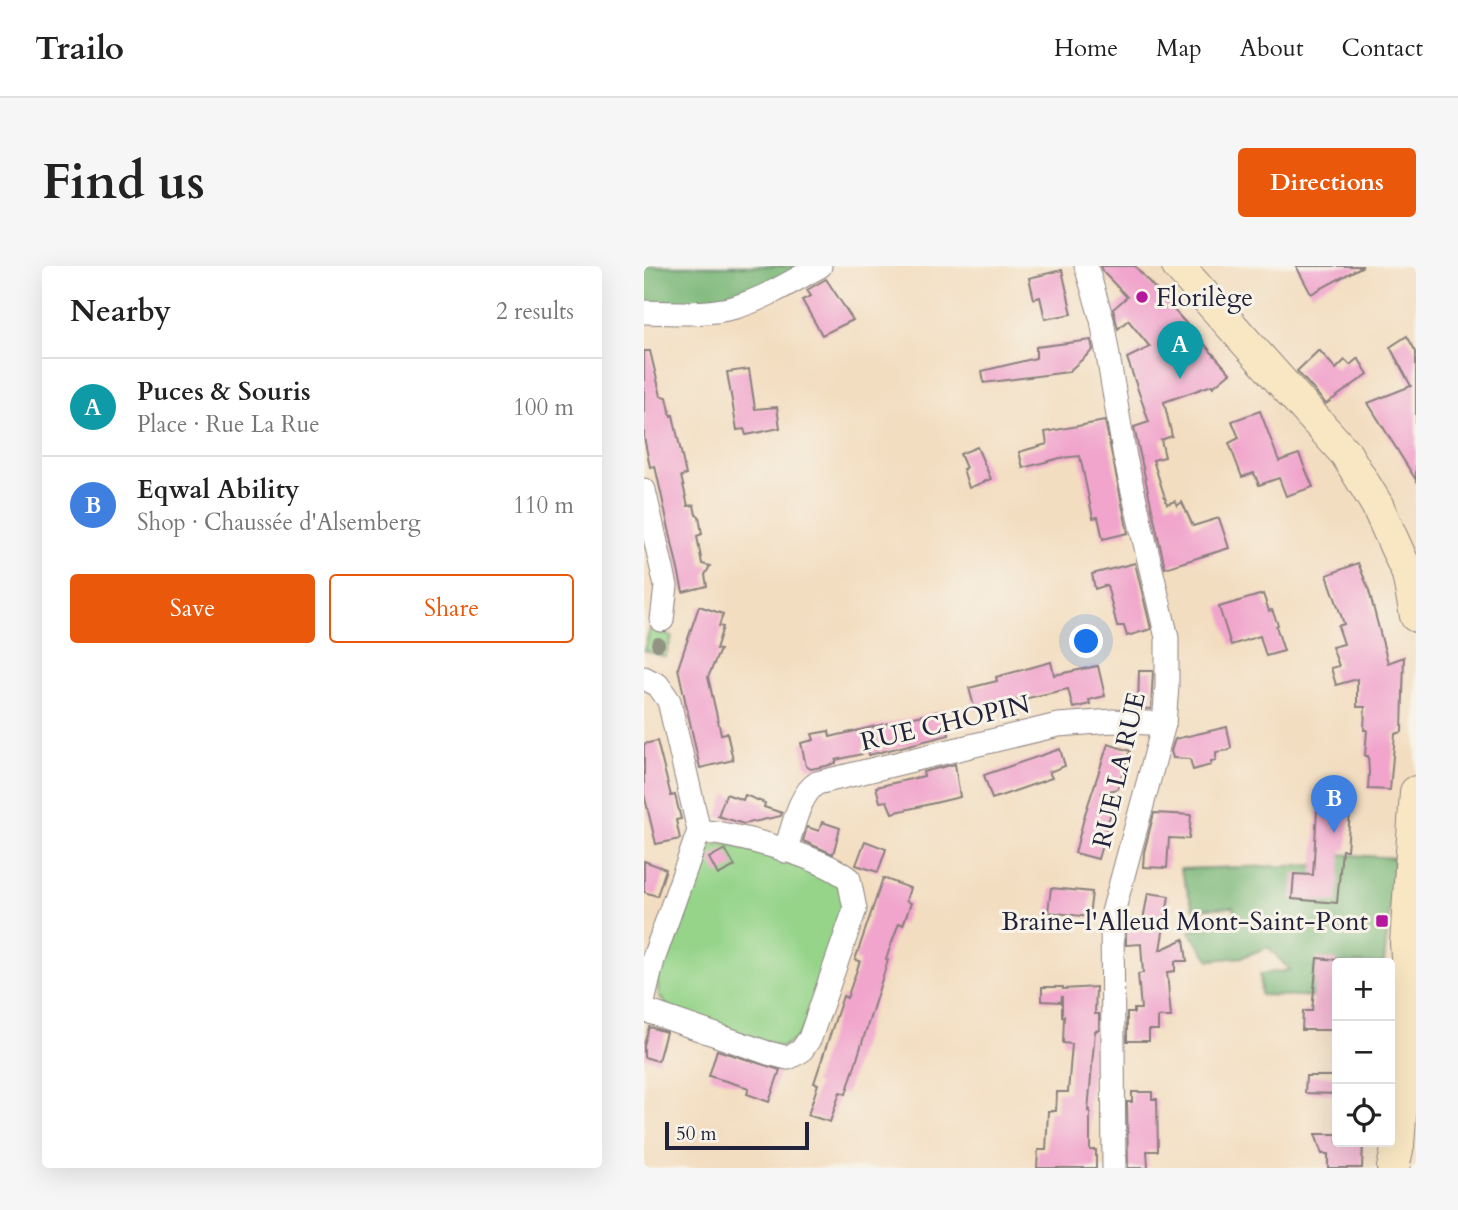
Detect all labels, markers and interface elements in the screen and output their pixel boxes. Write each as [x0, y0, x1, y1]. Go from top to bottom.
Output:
text: Trailo [35, 26, 124, 71]
text: Home [1054, 32, 1118, 65]
text: Map [1156, 32, 1202, 65]
text: About [1240, 32, 1304, 65]
text: Contact [1342, 32, 1423, 65]
button: Directions [1238, 148, 1416, 217]
text: Find us [42, 149, 205, 216]
place label: Florilège [1156, 280, 1253, 315]
marker: Florilège [1134, 289, 1150, 305]
text: Nearby [70, 291, 171, 332]
text: 2 results [496, 296, 574, 327]
pin: A [1157, 321, 1203, 379]
text: Puces & Souris [137, 374, 311, 409]
text: A [84, 392, 102, 423]
text: 100 m [513, 392, 574, 423]
text: Place · Rue La Rue [137, 409, 320, 440]
text: Eqwal Ability [137, 472, 300, 507]
text: B [85, 490, 101, 521]
text: 110 m [513, 490, 574, 521]
text: Shop · Chaussée d'Alsemberg [137, 507, 421, 538]
button: Save [70, 574, 315, 643]
button: Share [329, 574, 574, 643]
your location [1069, 624, 1103, 658]
street label: RUE CHOPIN [857, 687, 1033, 759]
street label: RUE LA RUE [1084, 689, 1154, 851]
pin: B [1311, 775, 1357, 833]
place label: Braine-l'Alleud Mont-Saint-Pont [1001, 904, 1368, 939]
marker: Braine-l'Alleud Mont-Saint-Pont [1374, 913, 1390, 929]
map controls [1332, 958, 1395, 1147]
button: + [1332, 958, 1395, 1021]
button: − [1332, 1021, 1395, 1084]
button: locate [1332, 1084, 1395, 1147]
scale bar [665, 1119, 808, 1151]
text: 50 m [676, 1121, 717, 1147]

